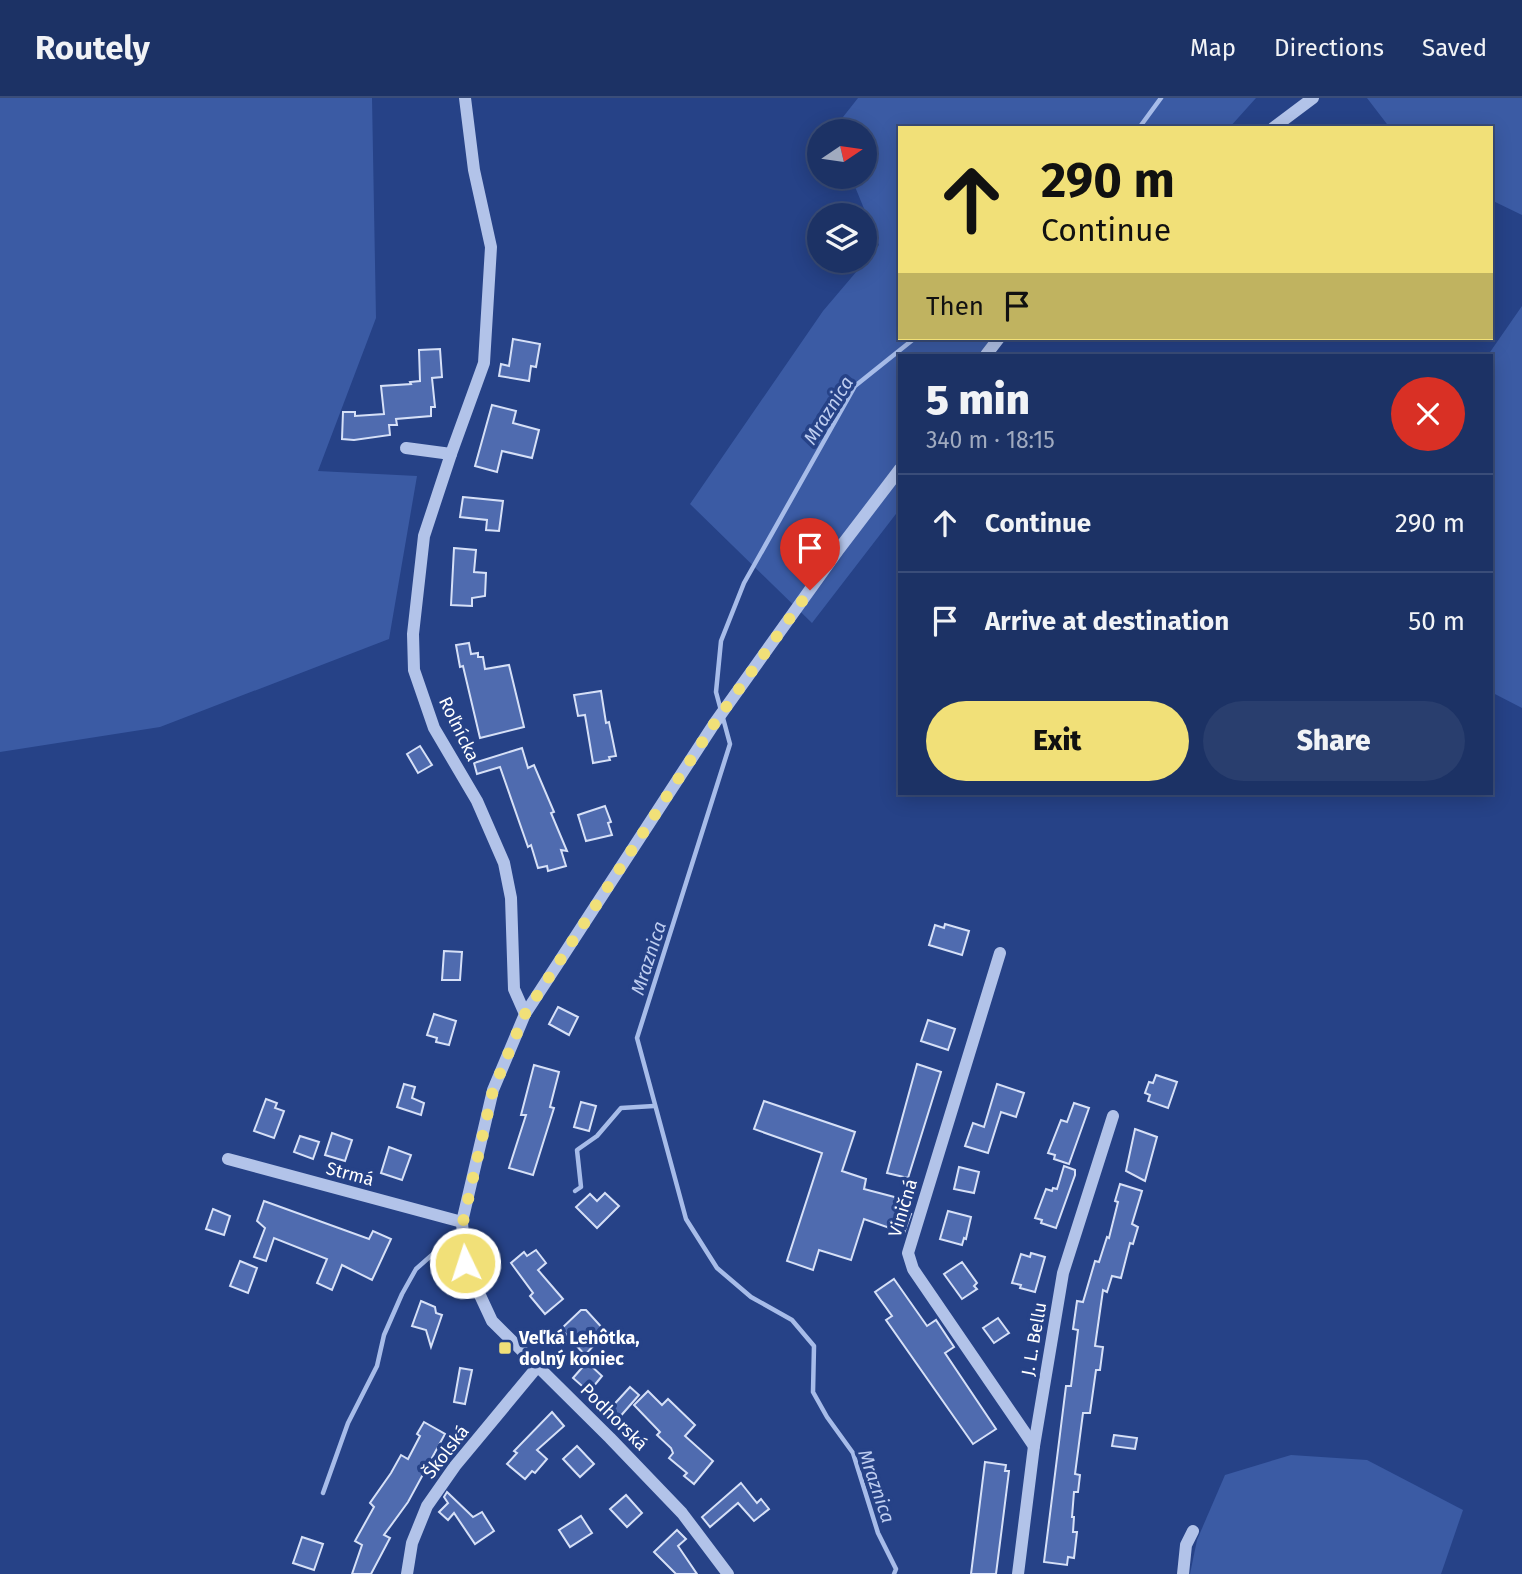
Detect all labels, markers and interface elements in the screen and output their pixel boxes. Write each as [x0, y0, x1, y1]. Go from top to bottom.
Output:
text: Routely [35, 28, 150, 68]
text: Map [1190, 34, 1236, 62]
text: Directions [1274, 34, 1384, 62]
text: Saved [1422, 34, 1487, 62]
north arrow [807, 119, 877, 189]
map controls [807, 119, 877, 273]
text: 290 m [1041, 151, 1175, 210]
icon: ahead [926, 154, 1017, 245]
button: layers [807, 203, 877, 273]
text: Continue [1041, 211, 1171, 249]
icon: arrive [998, 287, 1036, 325]
text: Then [926, 291, 984, 322]
water label: Mraznica [799, 372, 858, 449]
text: 5 min [926, 375, 1030, 425]
button: close [1391, 377, 1465, 451]
text: 340 m · 18:15 [926, 426, 1055, 454]
icon: ahead [926, 504, 964, 542]
text: Continue [985, 508, 1091, 539]
text: 290 m [1395, 508, 1465, 539]
pin [780, 518, 840, 590]
icon: arrive [791, 529, 829, 567]
icon: arrive [926, 602, 964, 640]
text: Arrive at destination [985, 606, 1229, 637]
text: 50 m [1408, 606, 1465, 637]
street label: Roľnícka [434, 693, 484, 765]
button: Exit [926, 701, 1189, 781]
button: Share [1203, 701, 1465, 781]
water label: Mraznica [626, 918, 671, 998]
street label: Strmá [324, 1157, 376, 1191]
street label: Viničná [884, 1176, 922, 1240]
position arrow [428, 1226, 502, 1300]
street label: J. L. Bellu [1017, 1300, 1051, 1378]
place label: Veľká Lehôtka, dolný koniec [518, 1327, 640, 1370]
marker: Veľká Lehôtka, dolný koniec [497, 1340, 513, 1356]
street label: Podhorská [576, 1379, 652, 1455]
street label: Školská [418, 1421, 474, 1483]
water label: Mraznica [853, 1446, 900, 1526]

